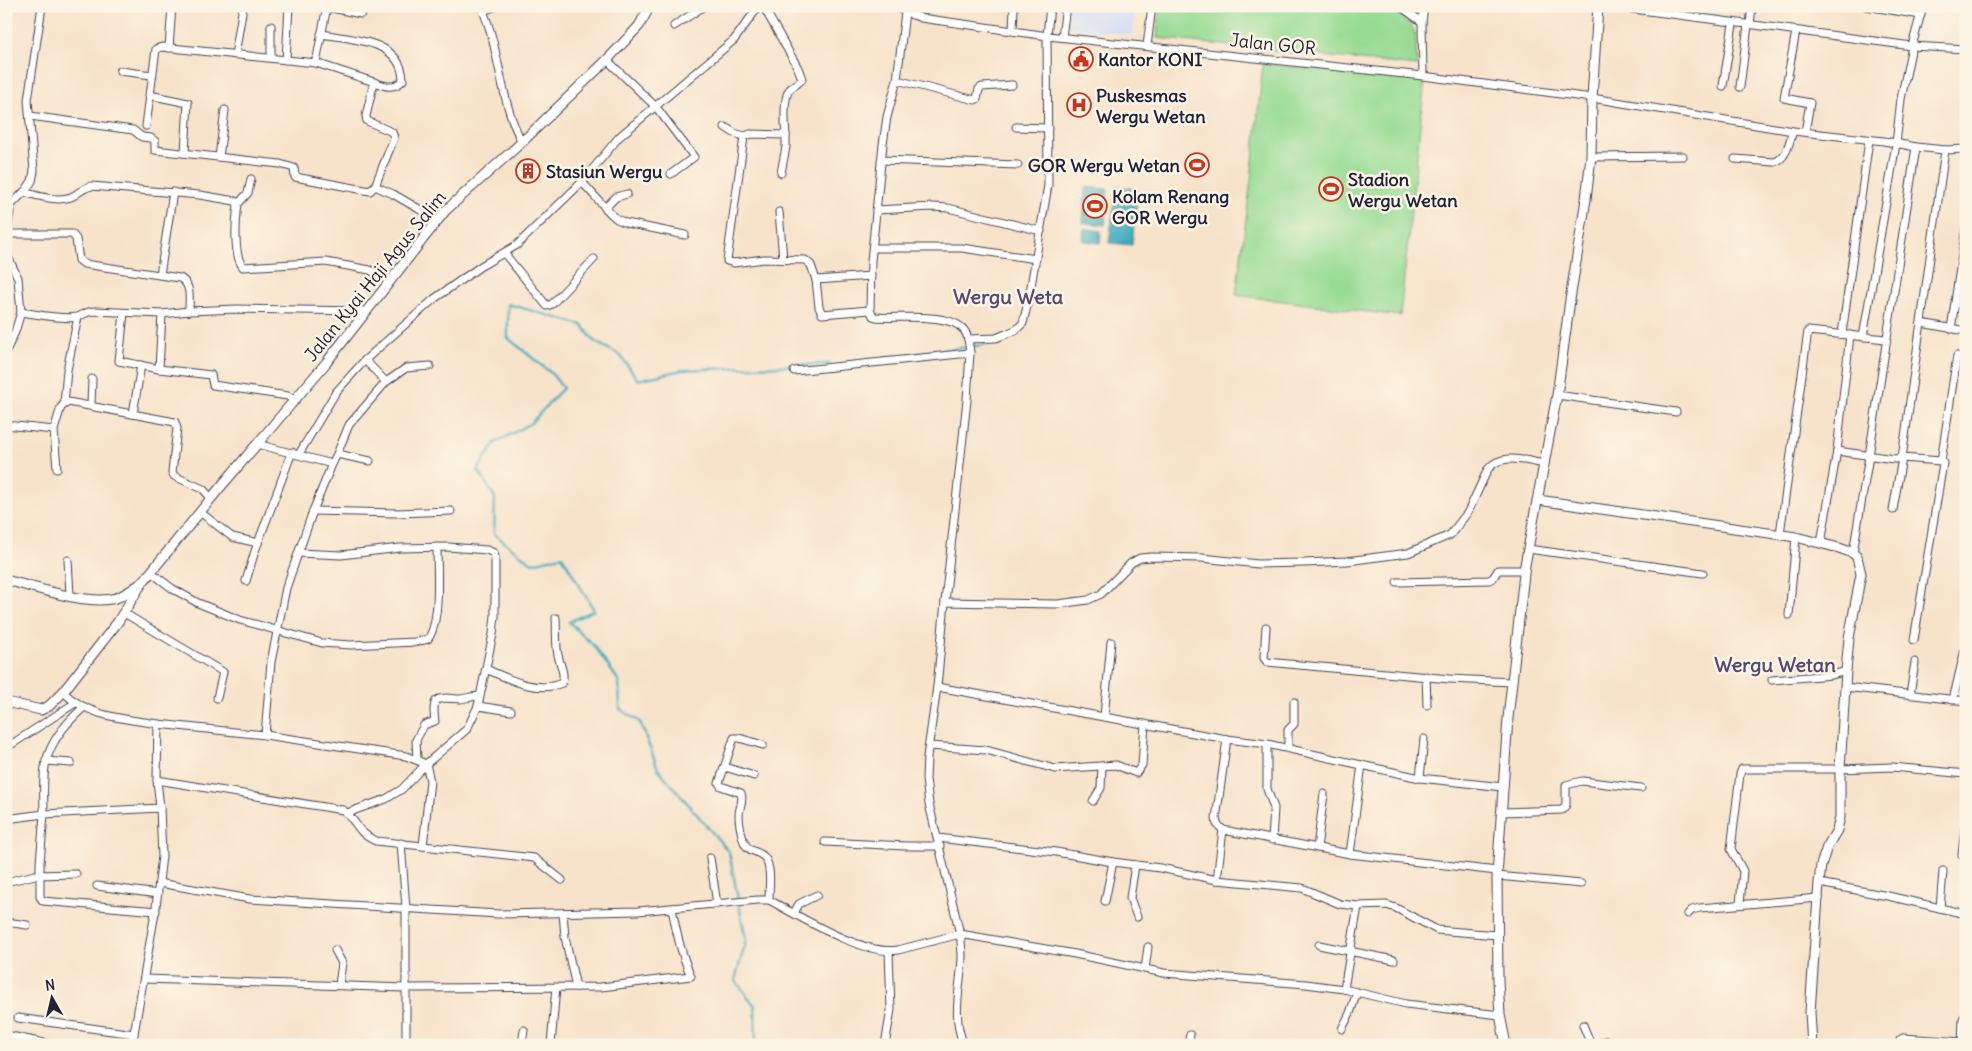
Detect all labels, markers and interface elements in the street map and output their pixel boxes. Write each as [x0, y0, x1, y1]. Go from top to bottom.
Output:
street label: Jalan GOR [1229, 28, 1317, 60]
public building icon: Kantor KONI [1068, 46, 1094, 72]
place label: Kantor KONI [1098, 48, 1202, 71]
place label: Puskesmas Wergu Wetan [1096, 84, 1206, 128]
hospital icon: Puskesmas Wergu Wetan [1066, 92, 1092, 118]
sports icon: GOR Wergu Wetan [1184, 152, 1210, 178]
place label: GOR Wergu Wetan [1028, 154, 1181, 177]
building icon: Stasiun Wergu [515, 158, 541, 184]
place label: Stasiun Wergu [546, 160, 663, 183]
place label: Stadion Wergu Wetan [1348, 168, 1458, 212]
sports icon: Stadion Wergu Wetan [1318, 176, 1344, 202]
place label: Kolam Renang GOR Wergu [1112, 185, 1229, 229]
street label: Jalan Kyai Haji Agus Salim [299, 186, 451, 366]
sports icon: Kolam Renang GOR Wergu [1082, 193, 1108, 219]
district label: Wergu Weta [953, 284, 1064, 309]
district label: Wergu Wetan [1714, 652, 1836, 677]
north arrow [28, 974, 78, 1024]
text: N [44, 976, 56, 995]

